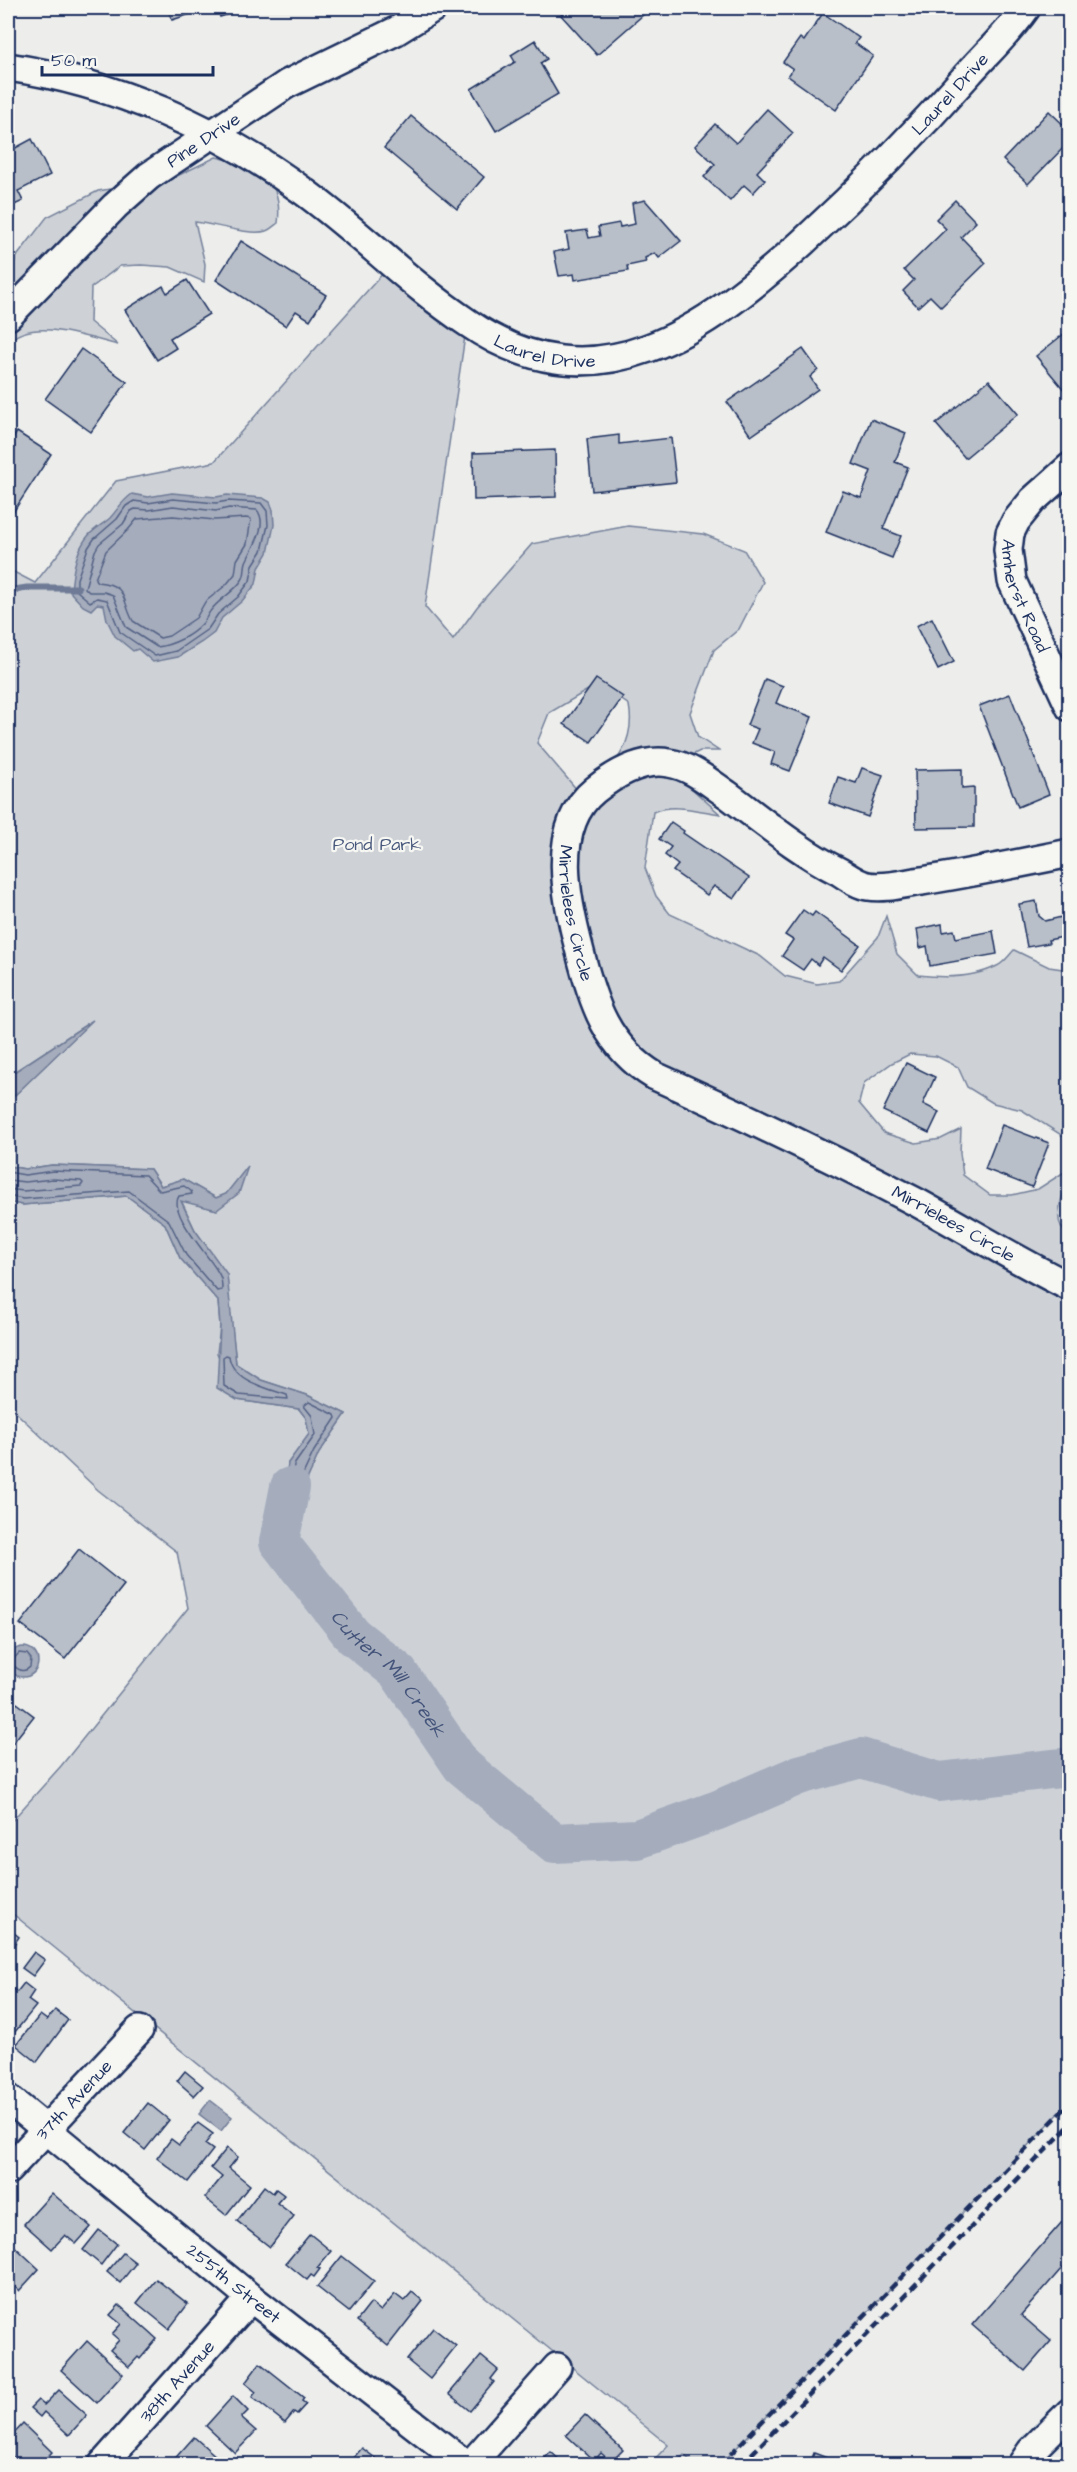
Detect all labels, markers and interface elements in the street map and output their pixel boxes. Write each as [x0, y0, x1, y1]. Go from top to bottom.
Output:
scale bar [42, 39, 213, 77]
street label: Laurel Drive [906, 47, 994, 141]
text: 50 m [51, 48, 96, 73]
street label: Pine Drive [162, 106, 245, 173]
street label: Laurel Drive [490, 328, 596, 373]
street label: Amherst Road [995, 538, 1056, 656]
park label: Pond Park [333, 832, 421, 857]
street label: Mirrielees Circle [553, 844, 600, 984]
street label: Mirrielees Circle [887, 1179, 1020, 1268]
water label: Cutter Mill Creek [324, 1604, 453, 1744]
street label: 37th Avenue [30, 2054, 118, 2146]
street label: 255th Street [181, 2237, 287, 2330]
street label: 38th Avenue [133, 2334, 221, 2428]

